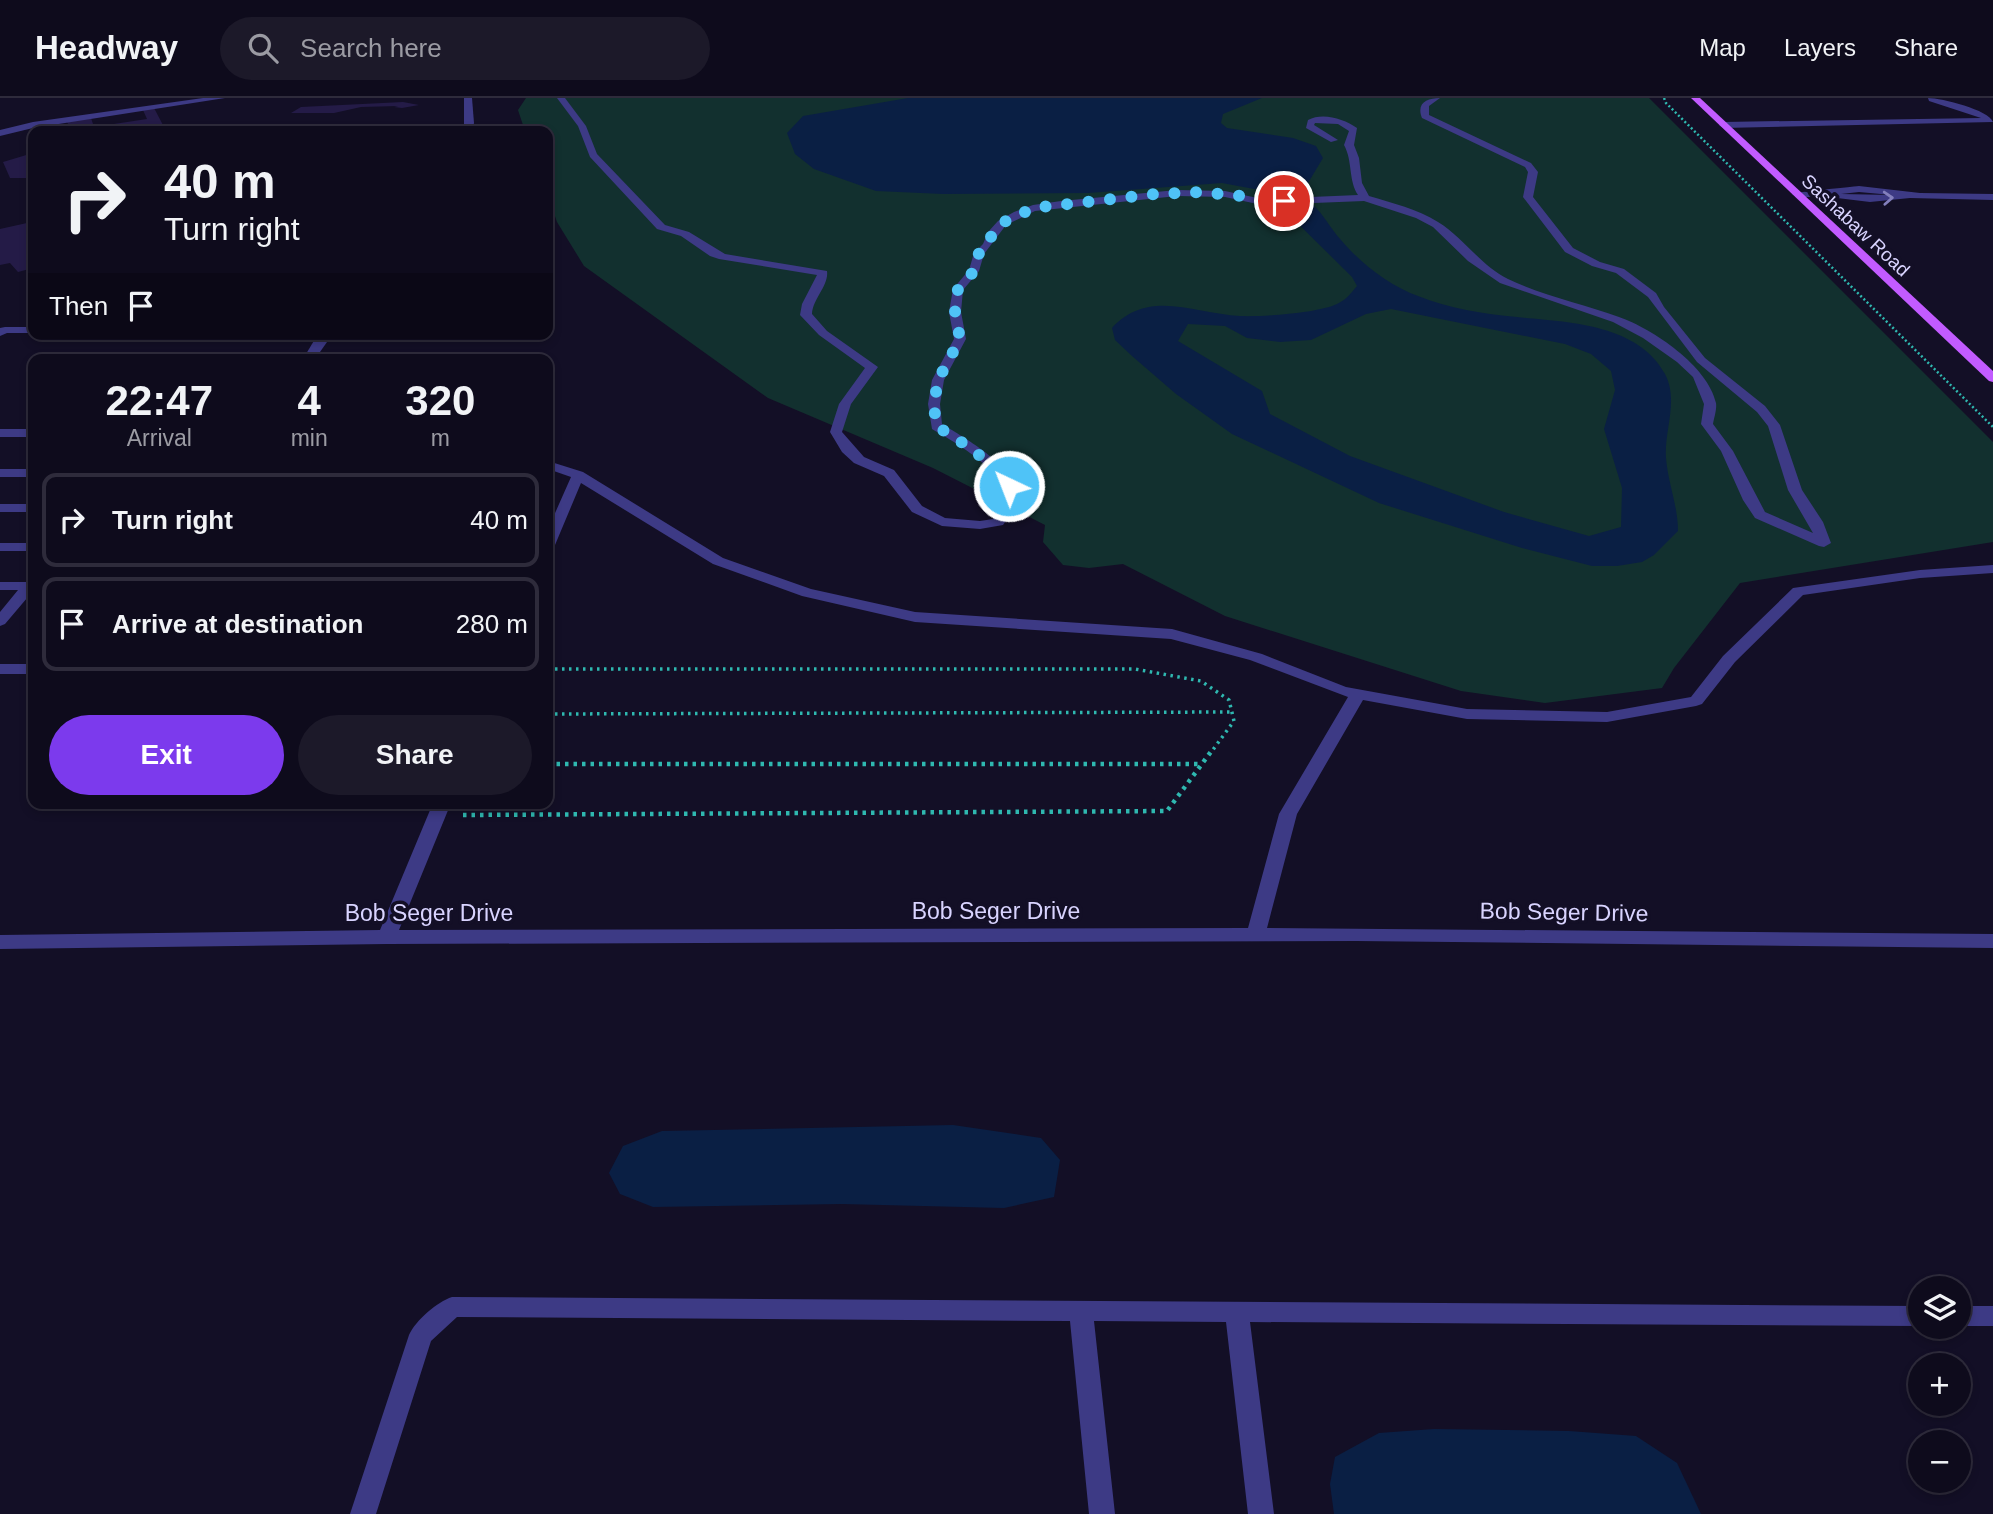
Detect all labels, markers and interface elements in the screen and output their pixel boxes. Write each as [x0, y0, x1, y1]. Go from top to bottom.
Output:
search box [220, 17, 710, 80]
text: Headway [35, 29, 178, 66]
icon: search [244, 29, 282, 67]
text: Search here [300, 33, 442, 63]
text: Map [1699, 34, 1746, 61]
text: Layers [1784, 34, 1856, 61]
text: Share [1894, 34, 1958, 61]
icon: right [49, 154, 140, 245]
text: 40 m [164, 154, 276, 208]
street label: Sashabaw Road [1798, 170, 1914, 281]
pin [1254, 171, 1314, 231]
icon: arrive [1265, 182, 1303, 220]
one-way arrow [1883, 191, 1894, 206]
text: Turn right [164, 211, 300, 247]
icon: arrive [122, 287, 160, 325]
text: Then [49, 291, 108, 321]
text: 22:47 [106, 377, 213, 424]
text: 4 [297, 377, 321, 424]
text: 320 [405, 377, 475, 424]
text: Arrival [127, 425, 192, 451]
text: min [291, 425, 328, 451]
text: m [431, 425, 450, 451]
position arrow [972, 449, 1046, 523]
icon: right [53, 501, 91, 539]
text: Turn right [112, 505, 233, 535]
text: 40 m [470, 505, 528, 535]
icon: arrive [53, 605, 91, 643]
text: Arrive at destination [112, 609, 363, 639]
text: 280 m [456, 609, 528, 639]
button: Exit [49, 715, 284, 795]
button: Share [298, 715, 532, 795]
street label: Bob Seger Drive [912, 898, 1080, 924]
street label: Bob Seger Drive [1479, 898, 1649, 926]
street label: Bob Seger Drive [345, 900, 513, 926]
map controls [1908, 1276, 1971, 1493]
button: layers [1908, 1276, 1971, 1339]
button: + [1908, 1353, 1971, 1416]
button: − [1908, 1430, 1971, 1493]

